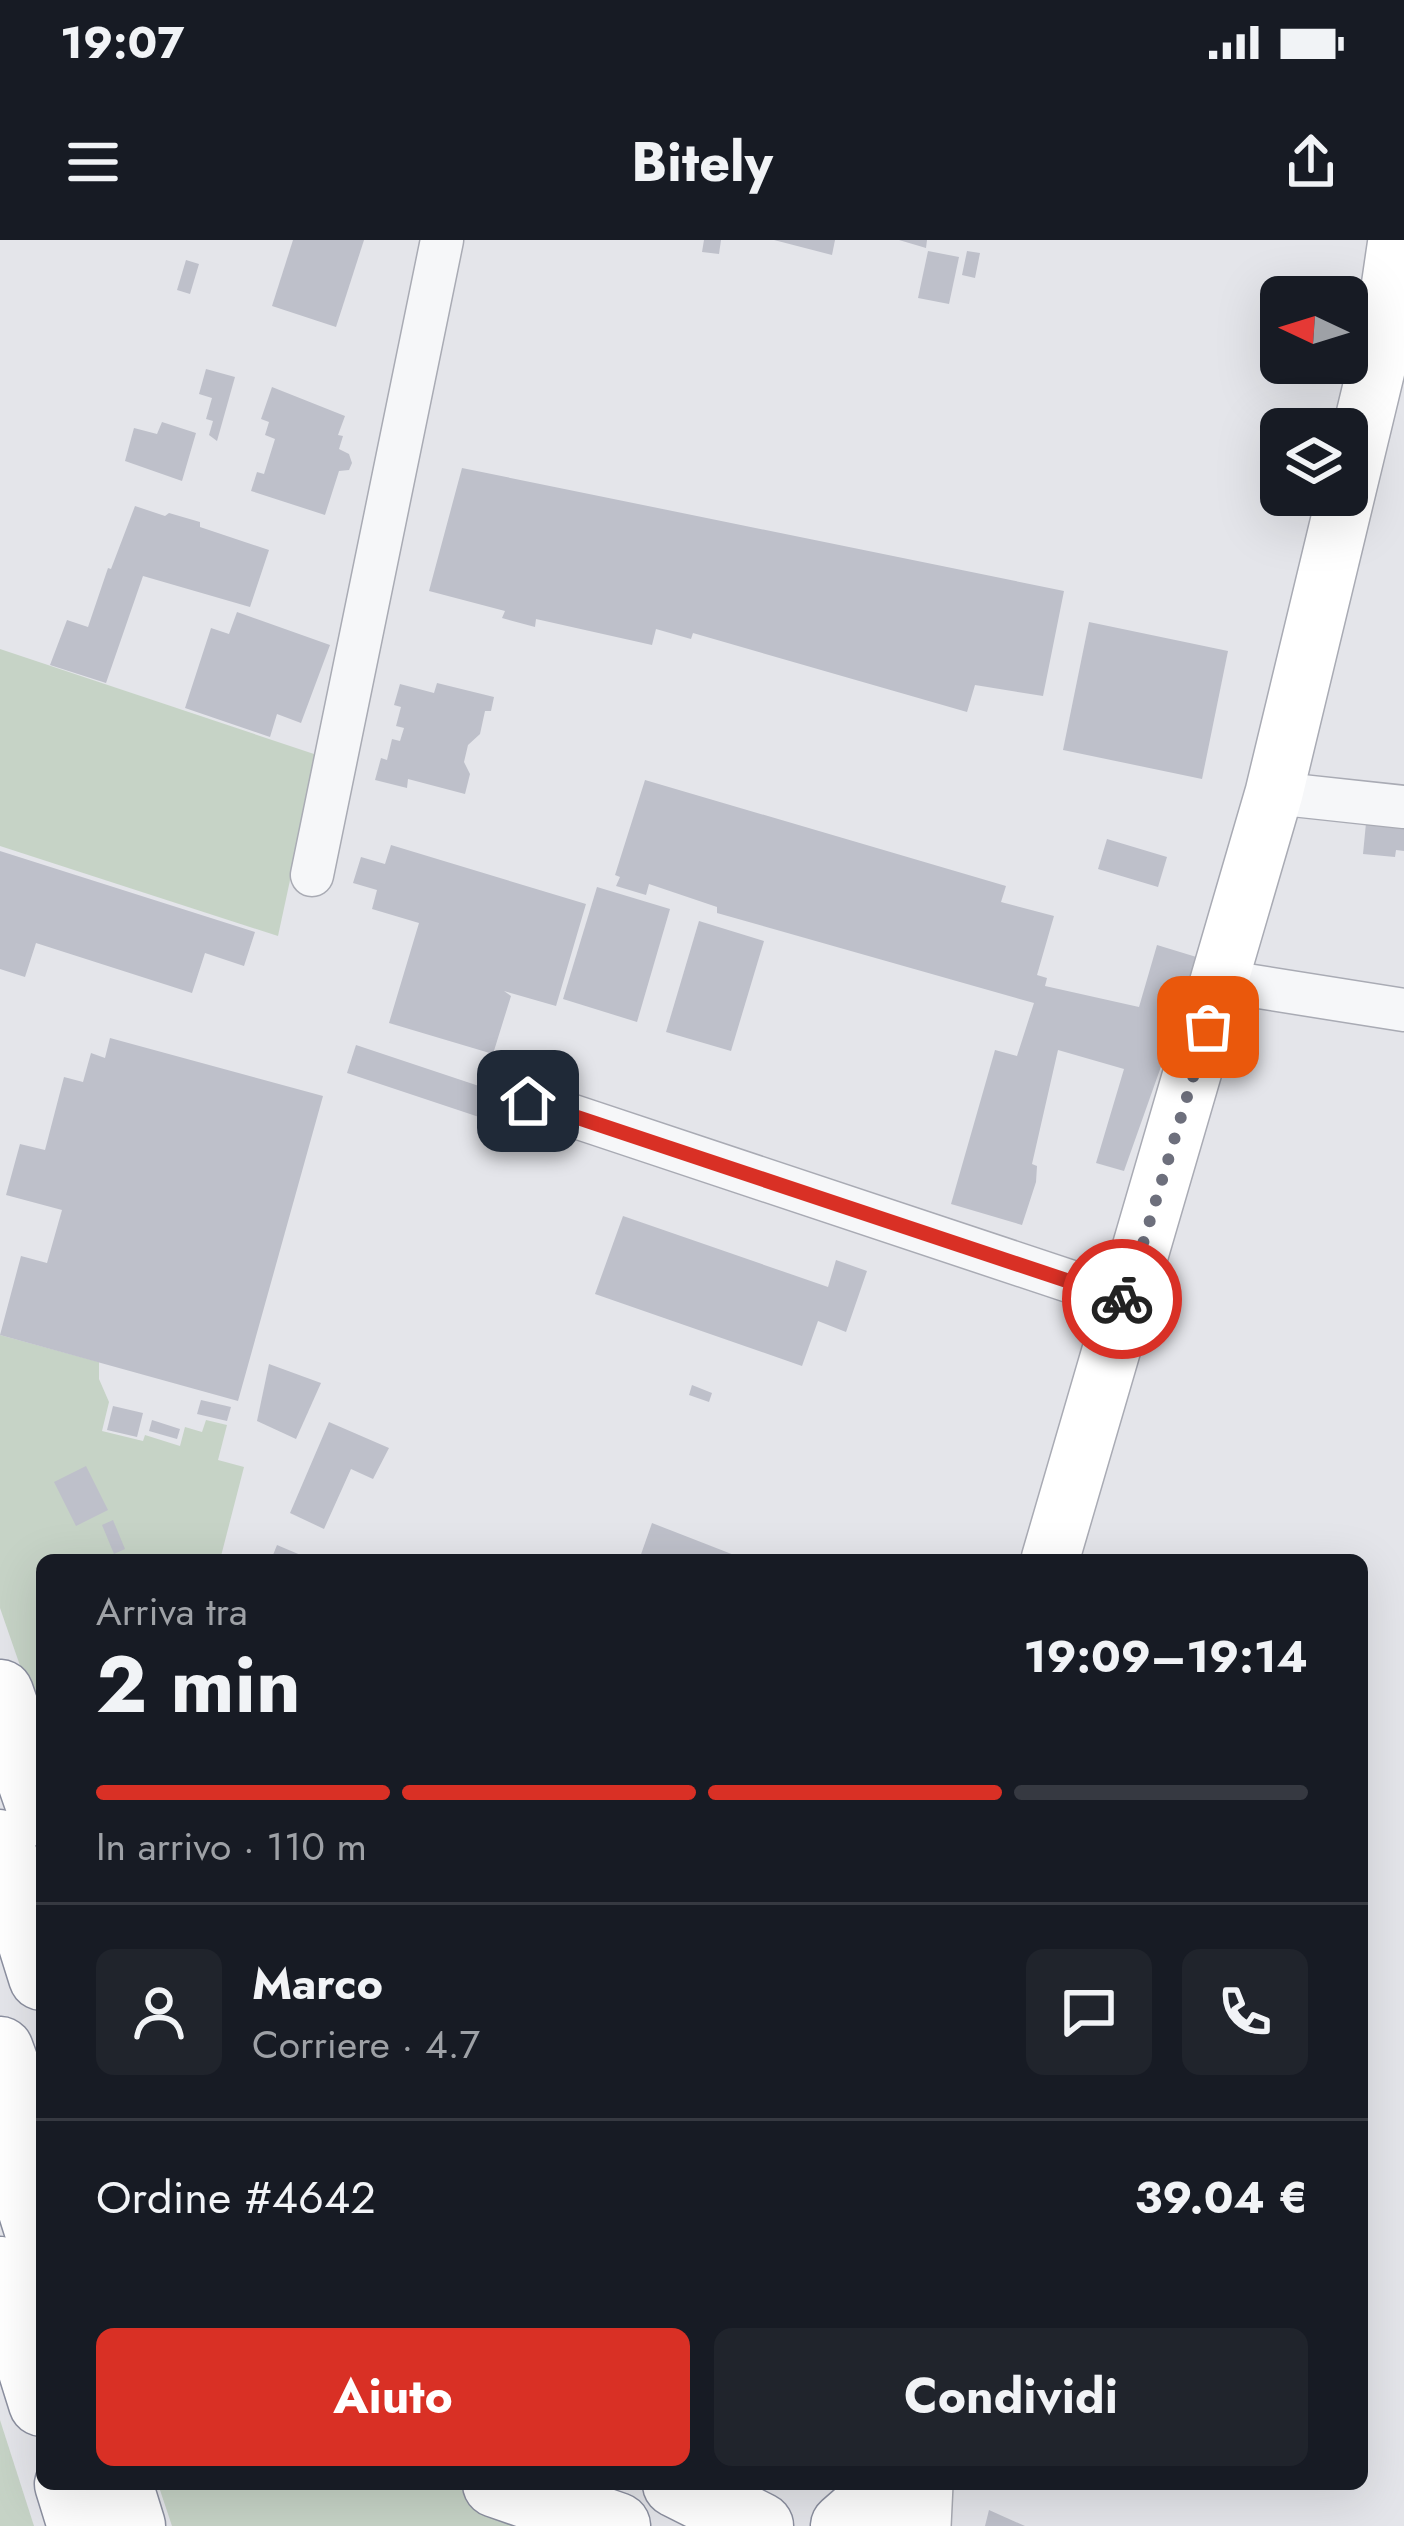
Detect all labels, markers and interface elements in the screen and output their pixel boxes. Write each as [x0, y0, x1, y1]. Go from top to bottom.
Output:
text: 19:07 [60, 10, 184, 75]
text: Bitely [631, 123, 773, 201]
icon: menu [60, 129, 126, 195]
icon: share [1278, 129, 1344, 195]
north arrow [1260, 276, 1368, 384]
map controls [1260, 276, 1368, 516]
button: layers [1260, 408, 1368, 516]
pin [1157, 976, 1259, 1078]
icon: bag [1175, 994, 1241, 1060]
pin [477, 1050, 579, 1152]
icon: home [495, 1068, 561, 1134]
courier [1062, 1239, 1182, 1359]
icon: bike [1089, 1266, 1155, 1332]
text: Arriva tra [96, 1583, 248, 1640]
text: 19:09–19:14 [1024, 1624, 1308, 1689]
text: 2 min [96, 1629, 301, 1741]
text: In arrivo · 110 m [96, 1818, 367, 1875]
button: person [96, 1949, 222, 2075]
button: chat [1026, 1949, 1152, 2075]
button: phone [1182, 1949, 1308, 2075]
text: Marco [252, 1951, 383, 2016]
text: Corriere · 4.7 [252, 2016, 480, 2073]
text: Ordine #4642 [96, 2165, 376, 2230]
text: 39.04 € [1134, 2165, 1308, 2230]
button: Aiuto [96, 2328, 690, 2466]
button: Condividi [714, 2328, 1308, 2466]

